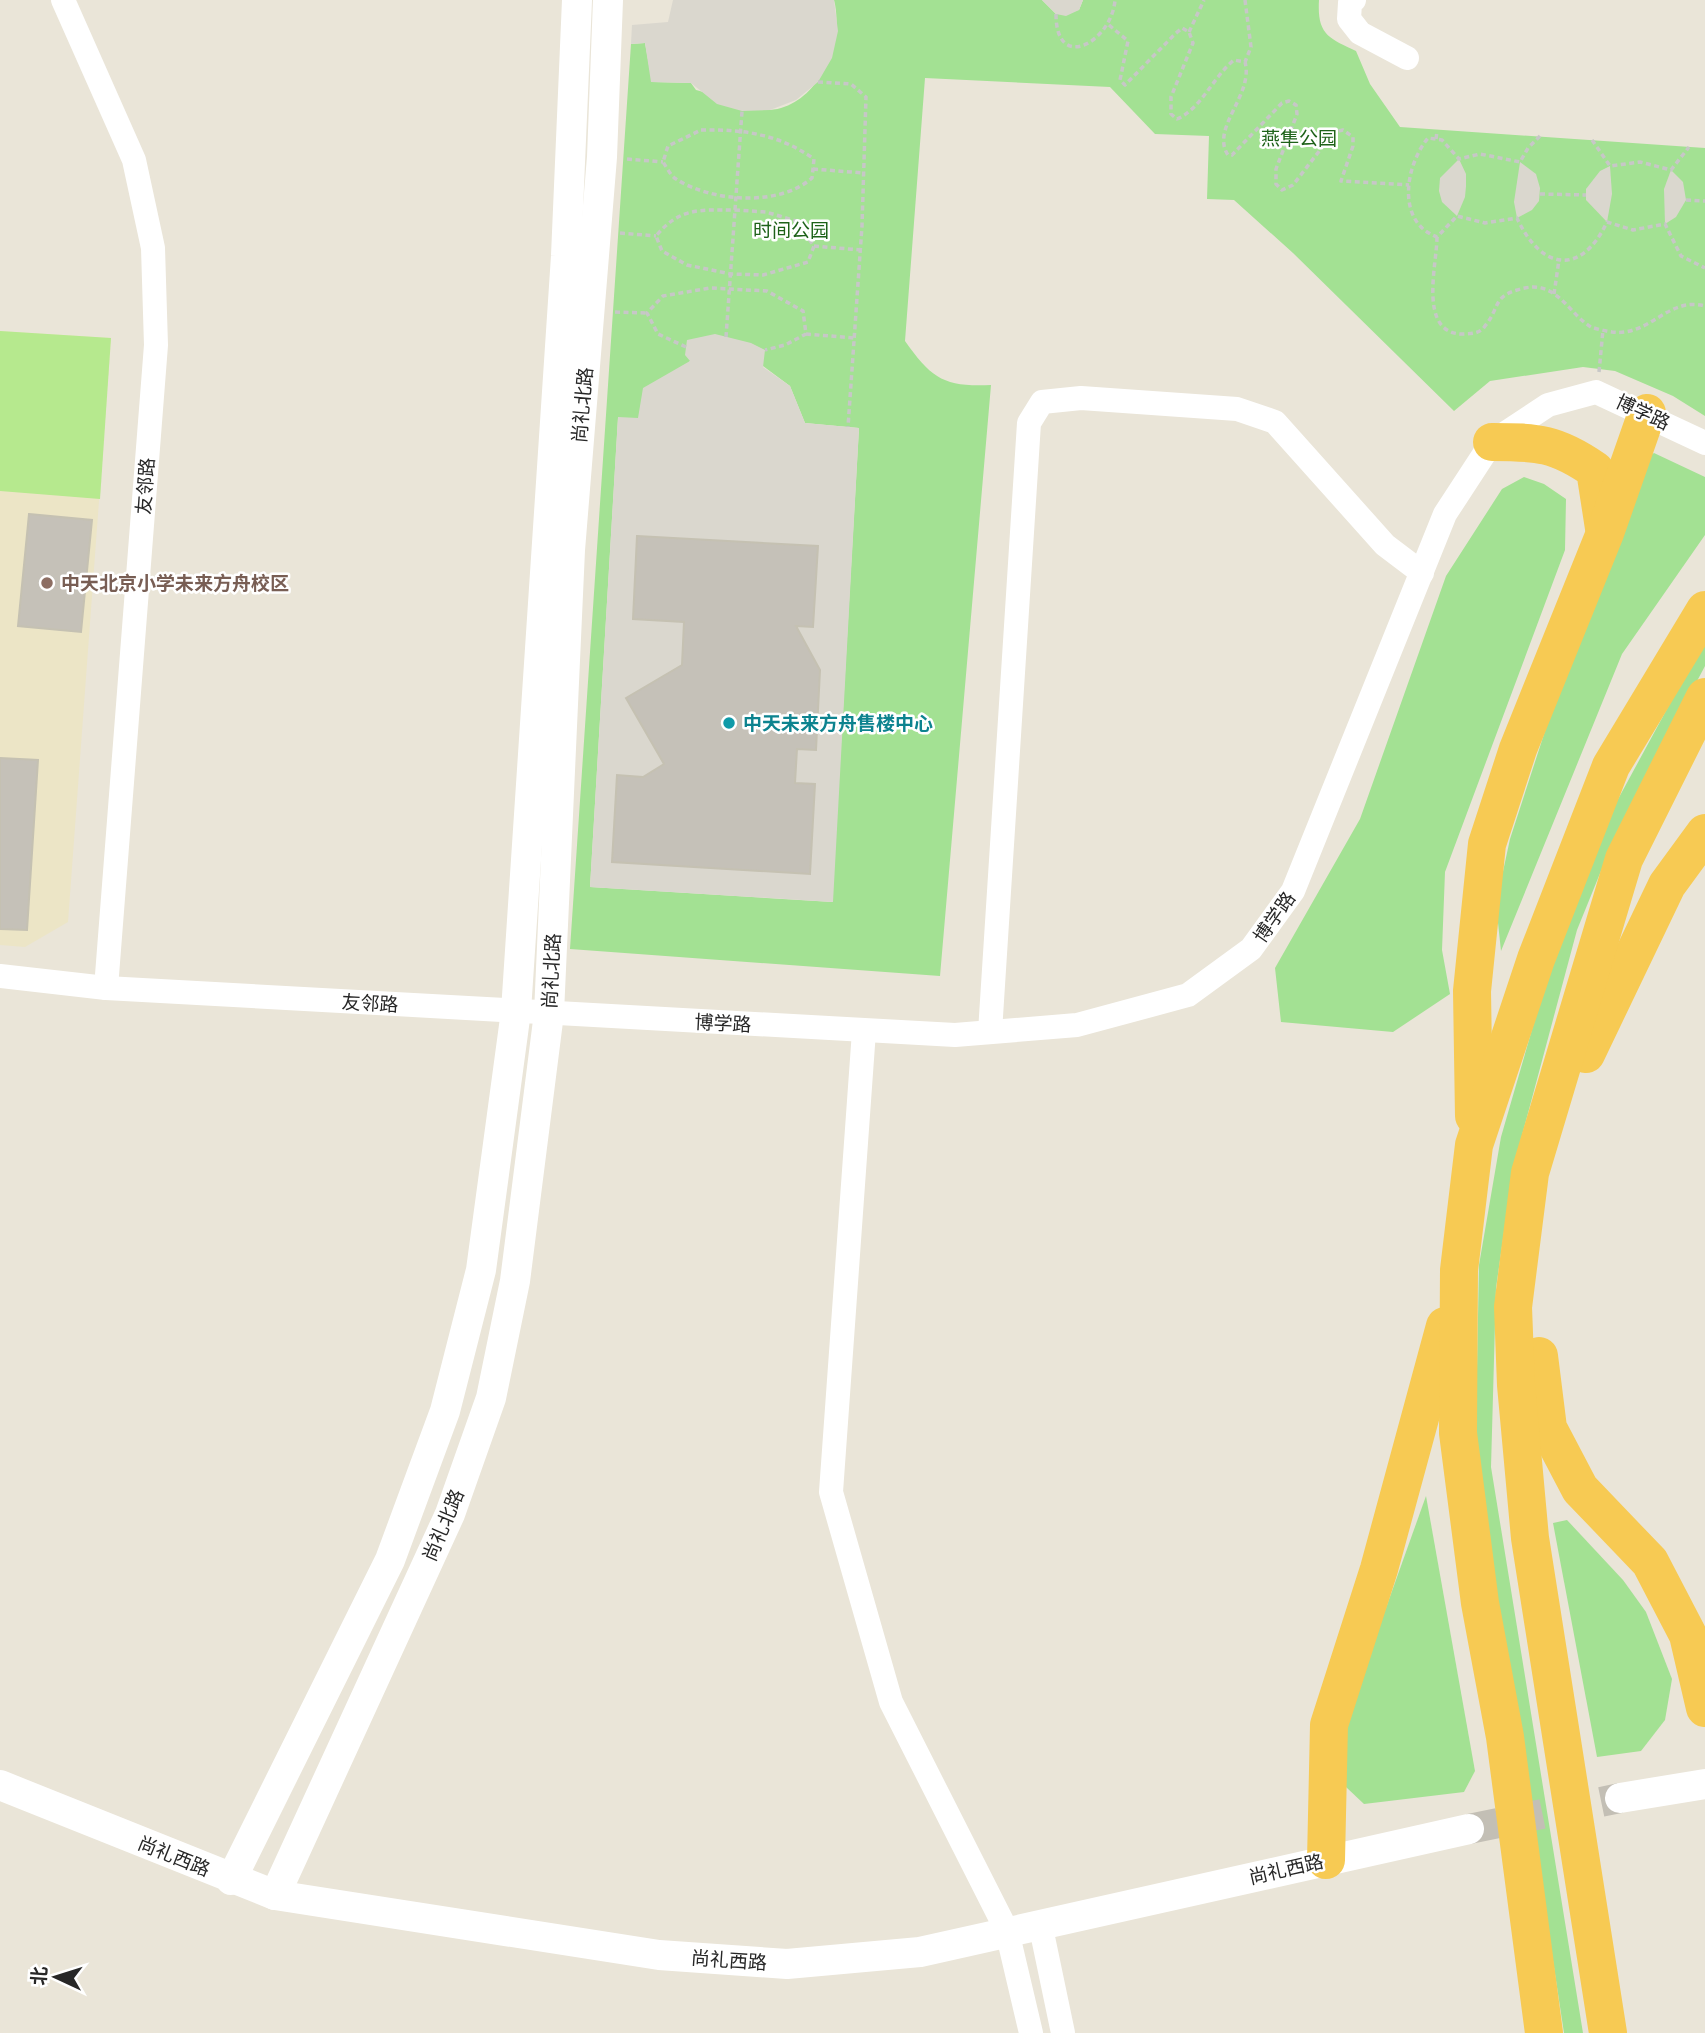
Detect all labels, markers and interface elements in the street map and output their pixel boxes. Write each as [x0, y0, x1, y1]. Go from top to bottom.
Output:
park label: 燕隼公园 [1261, 125, 1337, 151]
park label: 时间公园 [753, 217, 829, 243]
street label: 尚礼北路 [566, 366, 598, 444]
street label: 博学路 [1612, 388, 1674, 436]
street label: 友邻路 [130, 457, 160, 515]
place label: 中天北京小学未来方舟校区 [61, 570, 289, 596]
marker: 中天北京小学未来方舟校区 [39, 575, 55, 591]
place label: 中天未来方舟售楼中心 [743, 710, 933, 736]
marker: 中天未来方舟售楼中心 [721, 715, 737, 731]
street label: 博学路 [1247, 886, 1301, 948]
street label: 尚礼北路 [536, 932, 566, 1010]
street label: 友邻路 [341, 989, 399, 1017]
street label: 博学路 [694, 1009, 752, 1037]
street label: 尚礼北路 [416, 1485, 470, 1565]
street label: 尚礼西路 [134, 1830, 214, 1882]
street label: 尚礼西路 [1246, 1848, 1326, 1890]
north arrow [21, 1942, 91, 2012]
street label: 尚礼西路 [690, 1944, 768, 1976]
text: 北 [25, 1965, 53, 1986]

